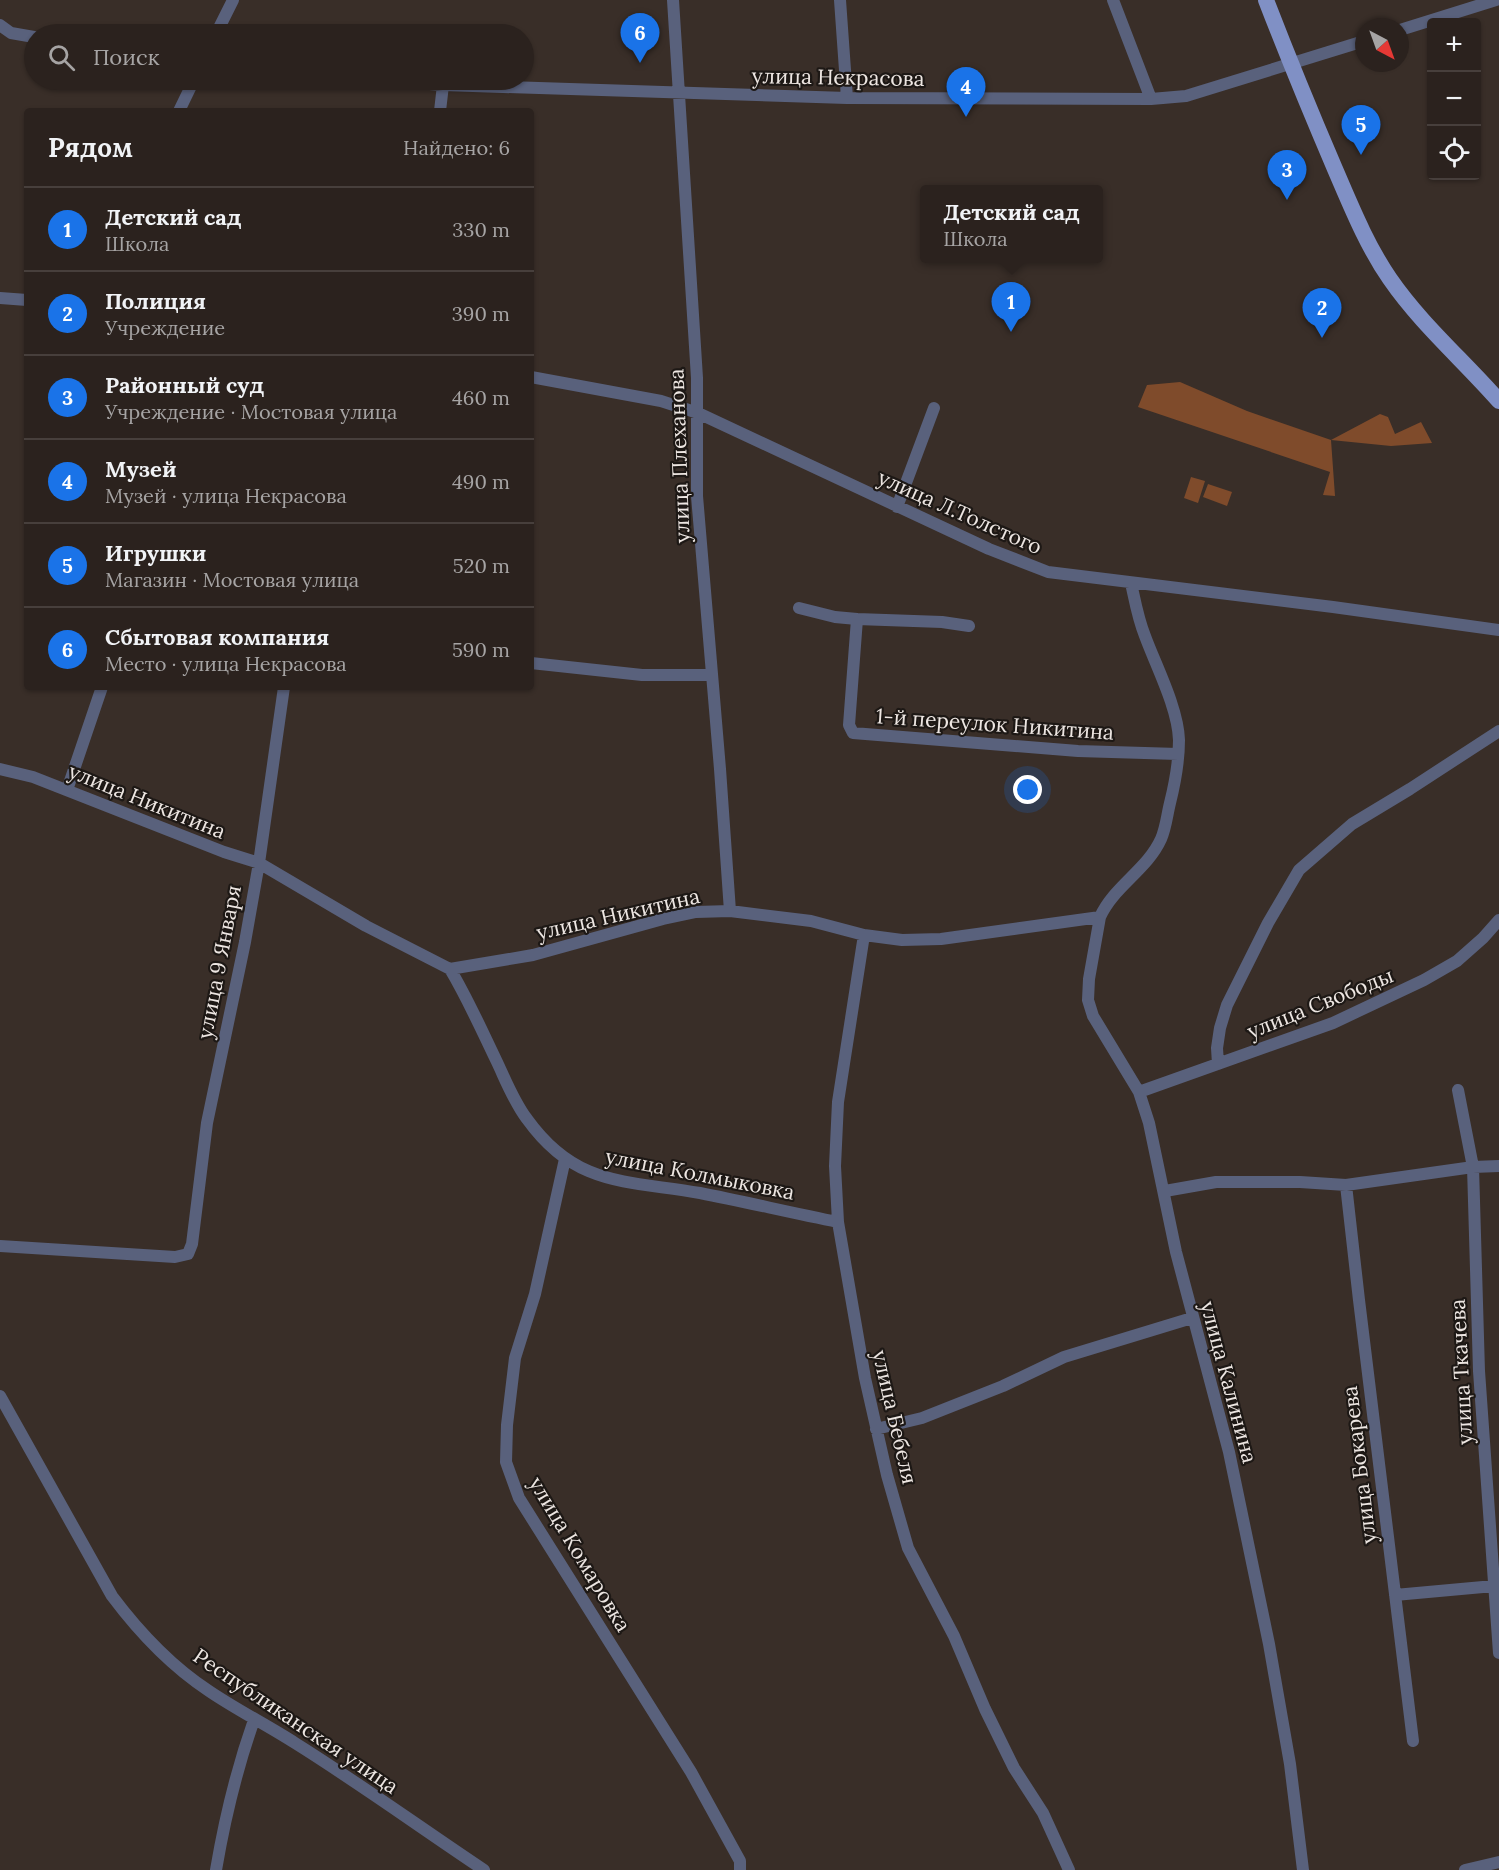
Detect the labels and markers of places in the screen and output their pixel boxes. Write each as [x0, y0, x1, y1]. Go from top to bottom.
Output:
pin: 6 [620, 14, 660, 63]
pin: 4 [946, 68, 986, 117]
pin: 5 [1342, 106, 1380, 155]
pin: 3 [1268, 150, 1306, 200]
pin: 1 [992, 282, 1030, 332]
pin: 2 [1302, 288, 1342, 338]

